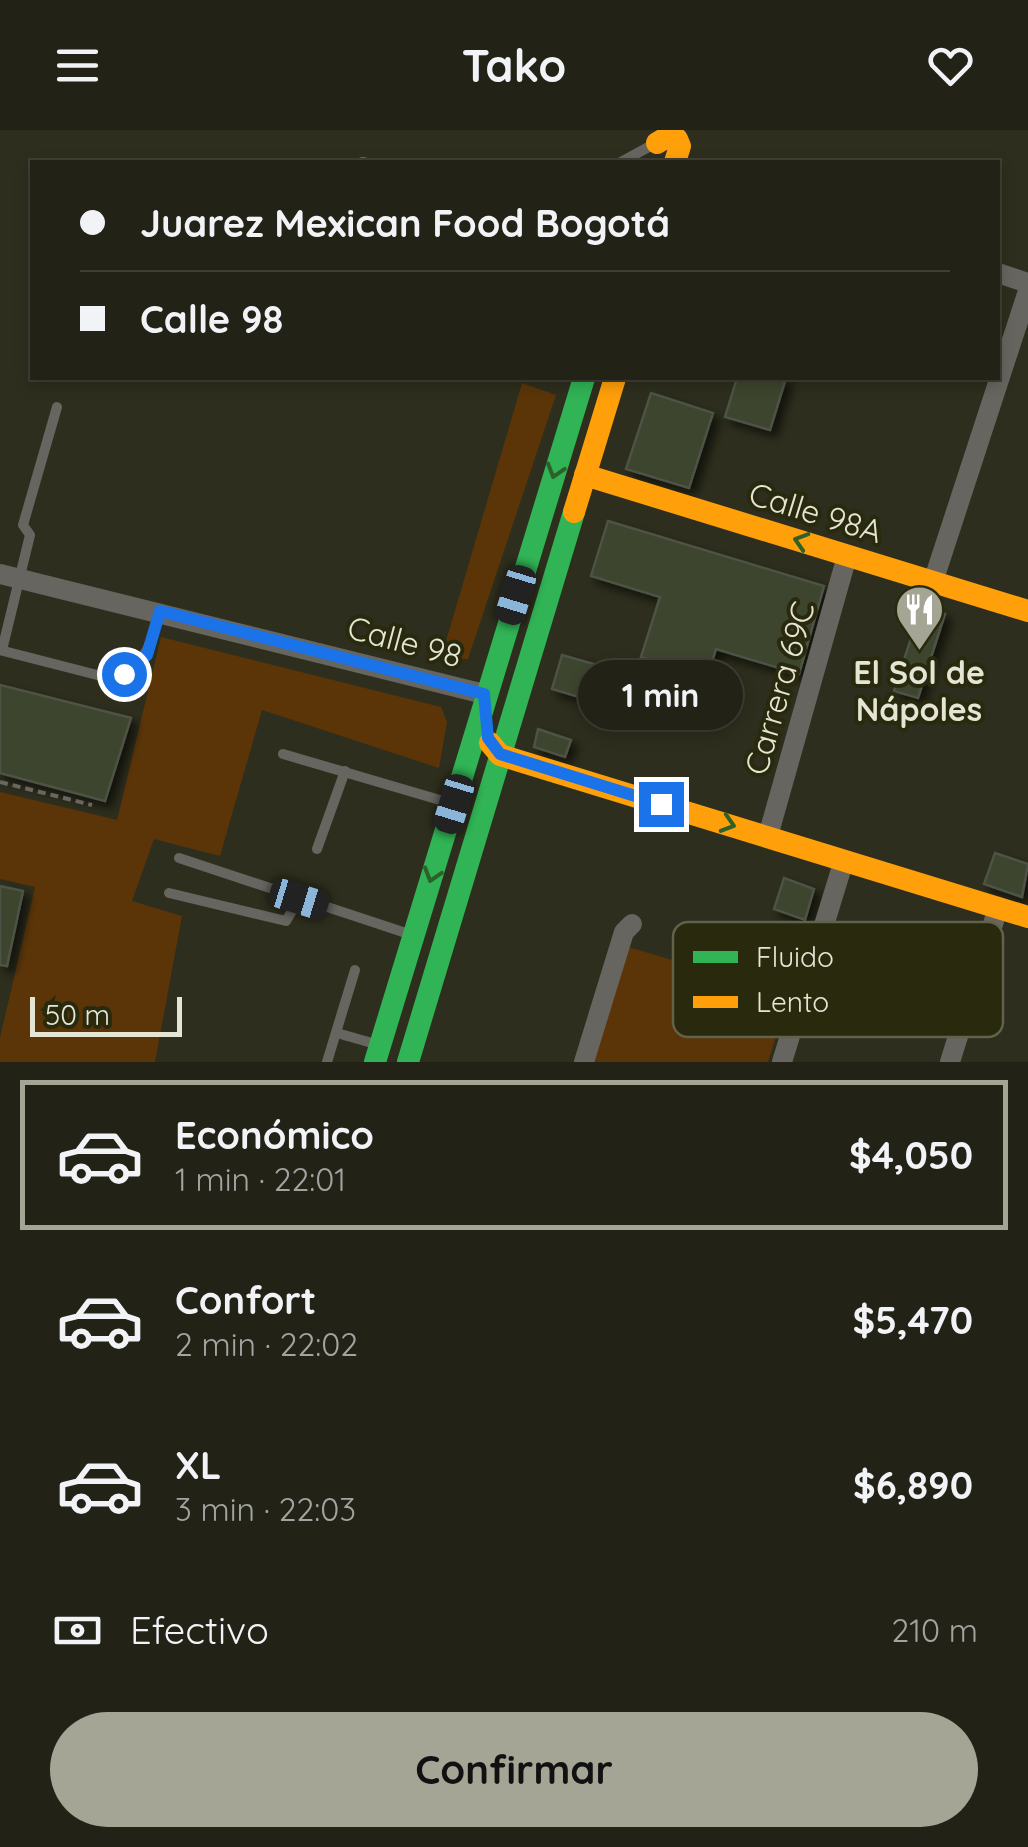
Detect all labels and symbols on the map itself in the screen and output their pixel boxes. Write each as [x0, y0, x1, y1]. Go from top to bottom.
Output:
one-way arrow [546, 461, 567, 478]
street label: Calle 98A [744, 473, 888, 551]
one-way arrow [793, 533, 810, 553]
car [493, 562, 539, 628]
restaurant icon: El Sol de Nápoles [893, 584, 945, 652]
street label: Carrera 69C [735, 597, 823, 779]
street label: Calle 98 [343, 607, 467, 675]
route start [102, 652, 147, 697]
place label: El Sol de Nápoles [853, 652, 985, 729]
callout: 1 min [578, 659, 744, 729]
car [431, 771, 477, 837]
route end [639, 782, 684, 827]
one-way arrow [718, 812, 735, 833]
one-way arrow [423, 866, 444, 883]
car [266, 876, 332, 922]
legend [673, 922, 1003, 1037]
text: Fluido [756, 939, 834, 974]
text: Lento [756, 984, 829, 1019]
scale bar [30, 992, 182, 1036]

